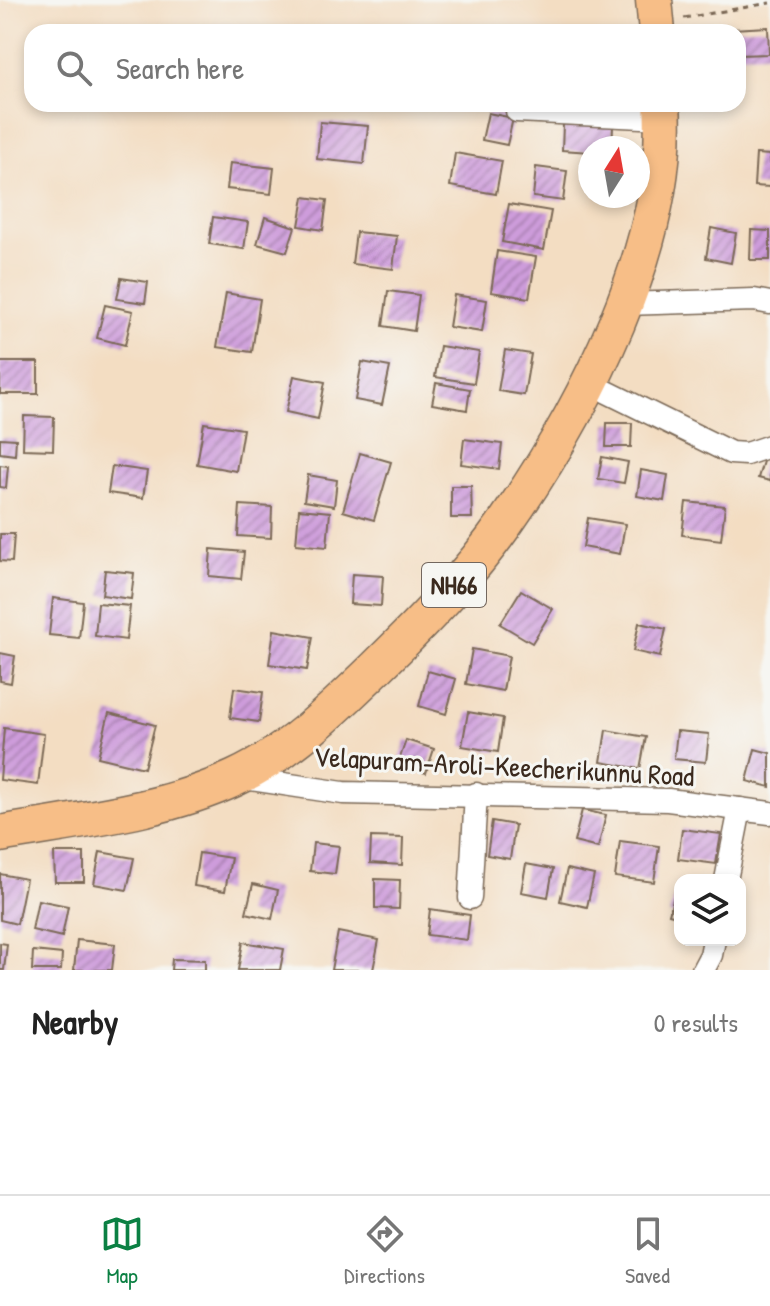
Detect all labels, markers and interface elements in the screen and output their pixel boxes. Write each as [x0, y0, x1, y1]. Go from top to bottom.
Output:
search box [24, 24, 746, 112]
icon: search [52, 46, 96, 90]
text: Search here [116, 48, 244, 88]
north arrow [578, 136, 650, 208]
road number: NH66 [422, 563, 486, 607]
street label: Velapuram-Aroli-Keecherikunnu Road [313, 737, 695, 795]
map controls [674, 874, 746, 946]
button: layers [674, 874, 746, 946]
text: Nearby [32, 999, 118, 1045]
text: 0 results [654, 1005, 738, 1040]
tab: Map [100, 1212, 144, 1290]
tab: Directions [344, 1212, 425, 1290]
tab: Saved [625, 1212, 670, 1290]

